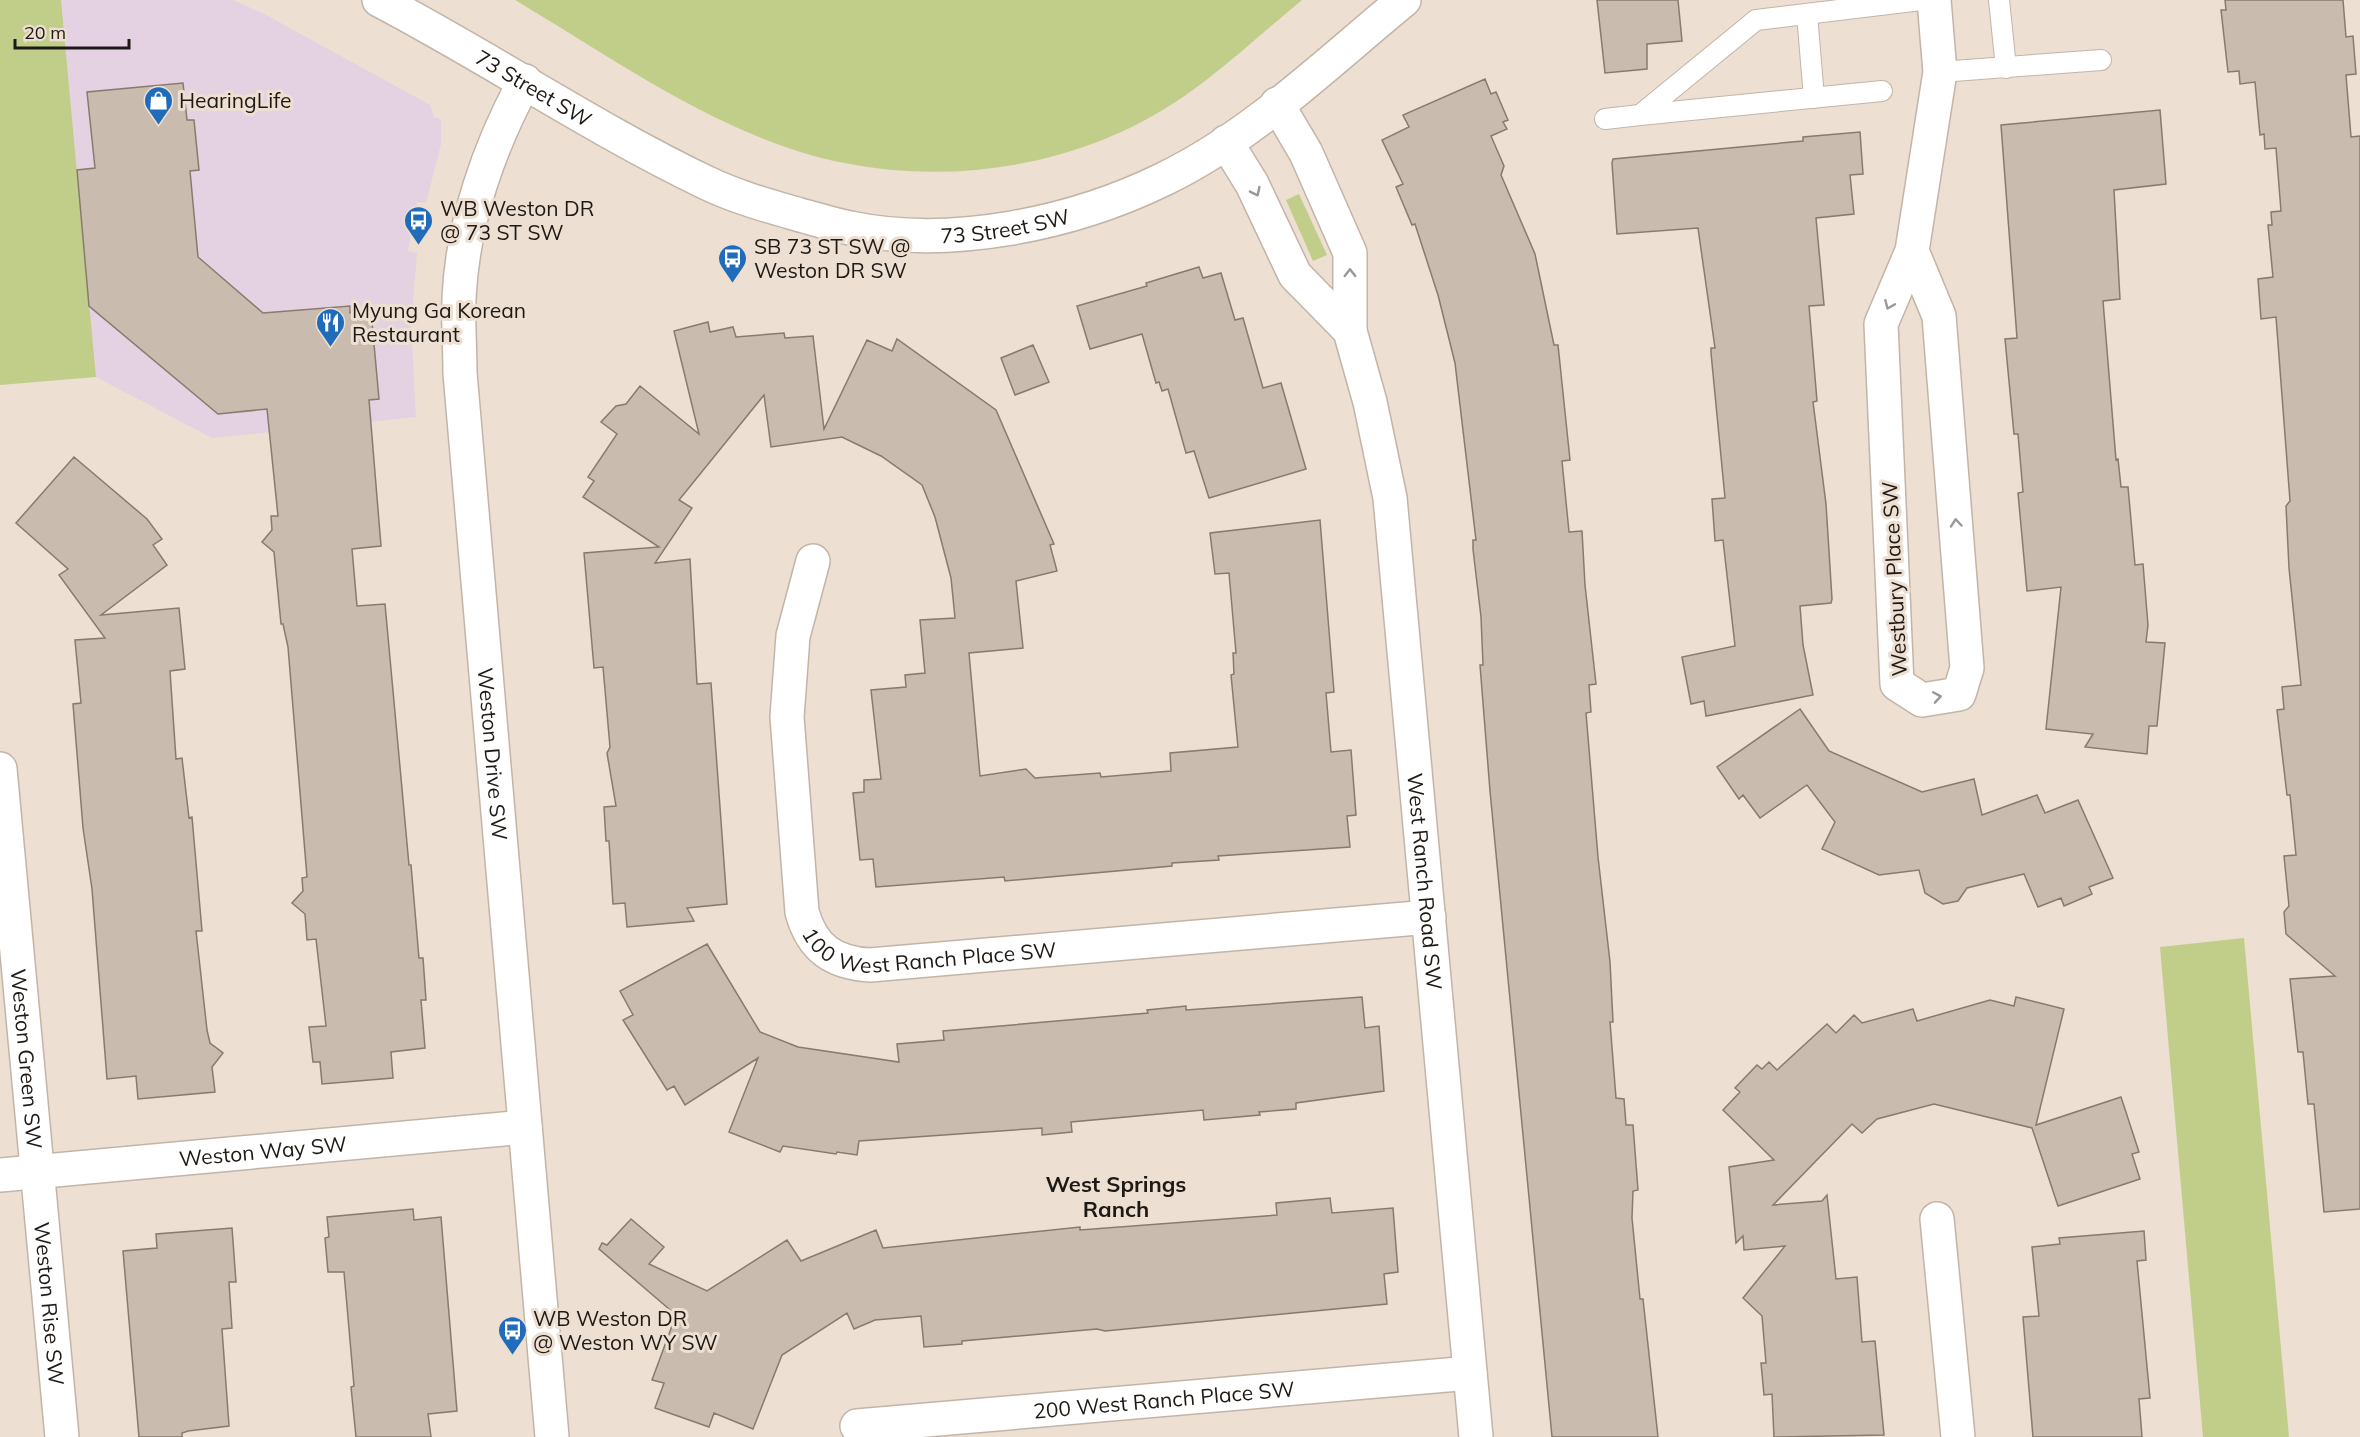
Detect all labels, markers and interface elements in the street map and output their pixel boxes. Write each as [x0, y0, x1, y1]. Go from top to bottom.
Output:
scale bar [15, 12, 129, 50]
text: 20 m [24, 21, 66, 44]
street label: 73 Street SW [471, 44, 597, 132]
shop icon: HearingLife [142, 84, 174, 126]
place label: HearingLife [179, 87, 291, 113]
one-way arrow [1249, 186, 1261, 197]
place label: WB Weston DR @ 73 ST SW [440, 195, 594, 245]
street label: 73 Street SW [940, 203, 1072, 248]
bus stop icon: WB Weston DR @ 73 ST SW [403, 204, 435, 246]
place label: SB 73 ST SW @ Weston DR SW [754, 233, 910, 283]
bus stop icon: SB 73 ST SW @ Weston DR SW [717, 242, 749, 284]
one-way arrow [1344, 268, 1356, 277]
place label: Myung Ga Korean Restaurant [352, 297, 526, 347]
one-way arrow [1884, 299, 1896, 310]
restaurant icon: Myung Ga Korean Restaurant [315, 306, 347, 348]
street label: Westbury Place SW [1876, 481, 1912, 677]
one-way arrow [1949, 518, 1962, 527]
street label: Weston Drive SW [473, 666, 513, 841]
one-way arrow [1933, 692, 1942, 704]
street label: West Ranch Road SW [1402, 772, 1448, 991]
street label: 100 West Ranch Place SW [797, 923, 1058, 978]
street label: Weston Green SW [6, 968, 48, 1150]
street label: Weston Way SW [178, 1130, 348, 1172]
district label: West Springs Ranch [1046, 1170, 1186, 1223]
street label: Weston Rise SW [29, 1221, 70, 1387]
place label: WB Weston DR @ Weston WY SW [533, 1305, 718, 1355]
bus stop icon: WB Weston DR @ Weston WY SW [496, 1314, 528, 1356]
street label: 200 West Ranch Place SW [1032, 1375, 1296, 1424]

